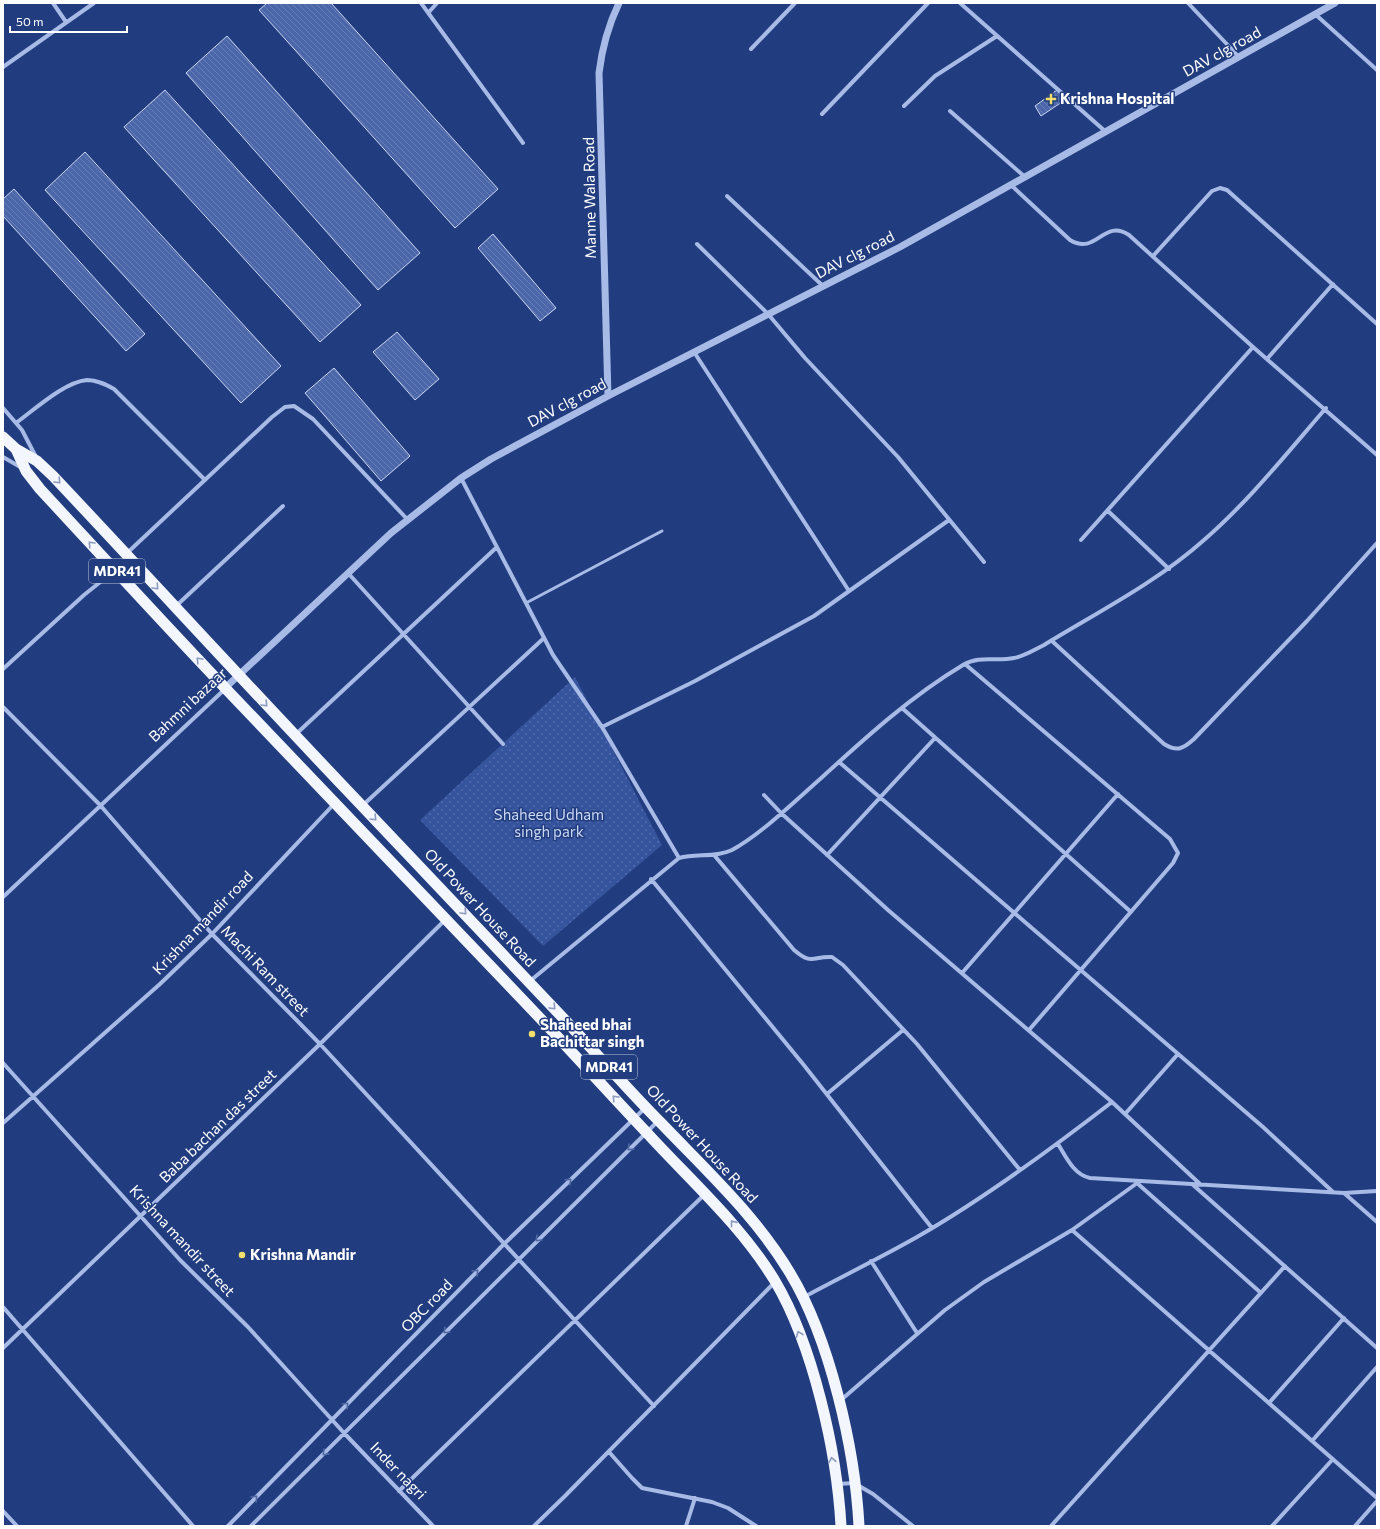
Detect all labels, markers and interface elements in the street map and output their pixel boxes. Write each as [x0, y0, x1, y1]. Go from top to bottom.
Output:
scale bar [10, 8, 127, 34]
text: 50 m [16, 14, 44, 28]
street label: DAV clg road [1179, 22, 1264, 80]
place label: Krishna Hospital [1060, 89, 1174, 107]
marker: Krishna Hospital [1045, 93, 1057, 105]
street label: Manne Wala Road [579, 137, 599, 259]
street label: DAV clg road [812, 226, 897, 282]
street label: DAV clg road [524, 374, 609, 430]
one-way arrow [53, 476, 61, 484]
one-way arrow [89, 541, 96, 549]
road number: MDR41 [89, 559, 145, 583]
one-way arrow [152, 582, 159, 589]
one-way arrow [196, 657, 204, 665]
street label: Bahmni bazaar [144, 663, 230, 745]
one-way arrow [260, 699, 267, 706]
park label: Shaheed Udham singh park [494, 805, 604, 840]
one-way arrow [369, 813, 376, 821]
street label: Old Power House Road [421, 844, 540, 970]
street label: Krishna mandir road [148, 867, 256, 978]
one-way arrow [459, 907, 466, 914]
street label: Machi Ram street [218, 921, 314, 1019]
one-way arrow [548, 1002, 555, 1010]
place label: Shaheed bhai Bachittar singh [540, 1015, 644, 1050]
marker: Shaheed bhai Bachittar singh [527, 1029, 537, 1039]
road number: MDR41 [581, 1055, 637, 1079]
street label: Baba bachan das street [155, 1065, 280, 1186]
street label: Old Power House Road [643, 1080, 762, 1206]
one-way arrow [613, 1095, 620, 1103]
one-way arrow [627, 1143, 635, 1150]
one-way arrow [564, 1178, 572, 1186]
street label: Krishna mandir street [126, 1181, 239, 1300]
one-way arrow [730, 1221, 737, 1228]
one-way arrow [535, 1235, 543, 1242]
place label: Krishna Mandir [250, 1245, 356, 1263]
marker: Krishna Mandir [237, 1250, 247, 1260]
one-way arrow [471, 1269, 479, 1277]
street label: OBC road [397, 1275, 456, 1335]
one-way arrow [443, 1327, 451, 1334]
one-way arrow [796, 1331, 804, 1338]
one-way arrow [341, 1402, 349, 1410]
street label: Inder nagri [367, 1438, 430, 1503]
one-way arrow [322, 1448, 330, 1456]
one-way arrow [829, 1457, 837, 1463]
one-way arrow [250, 1495, 258, 1503]

